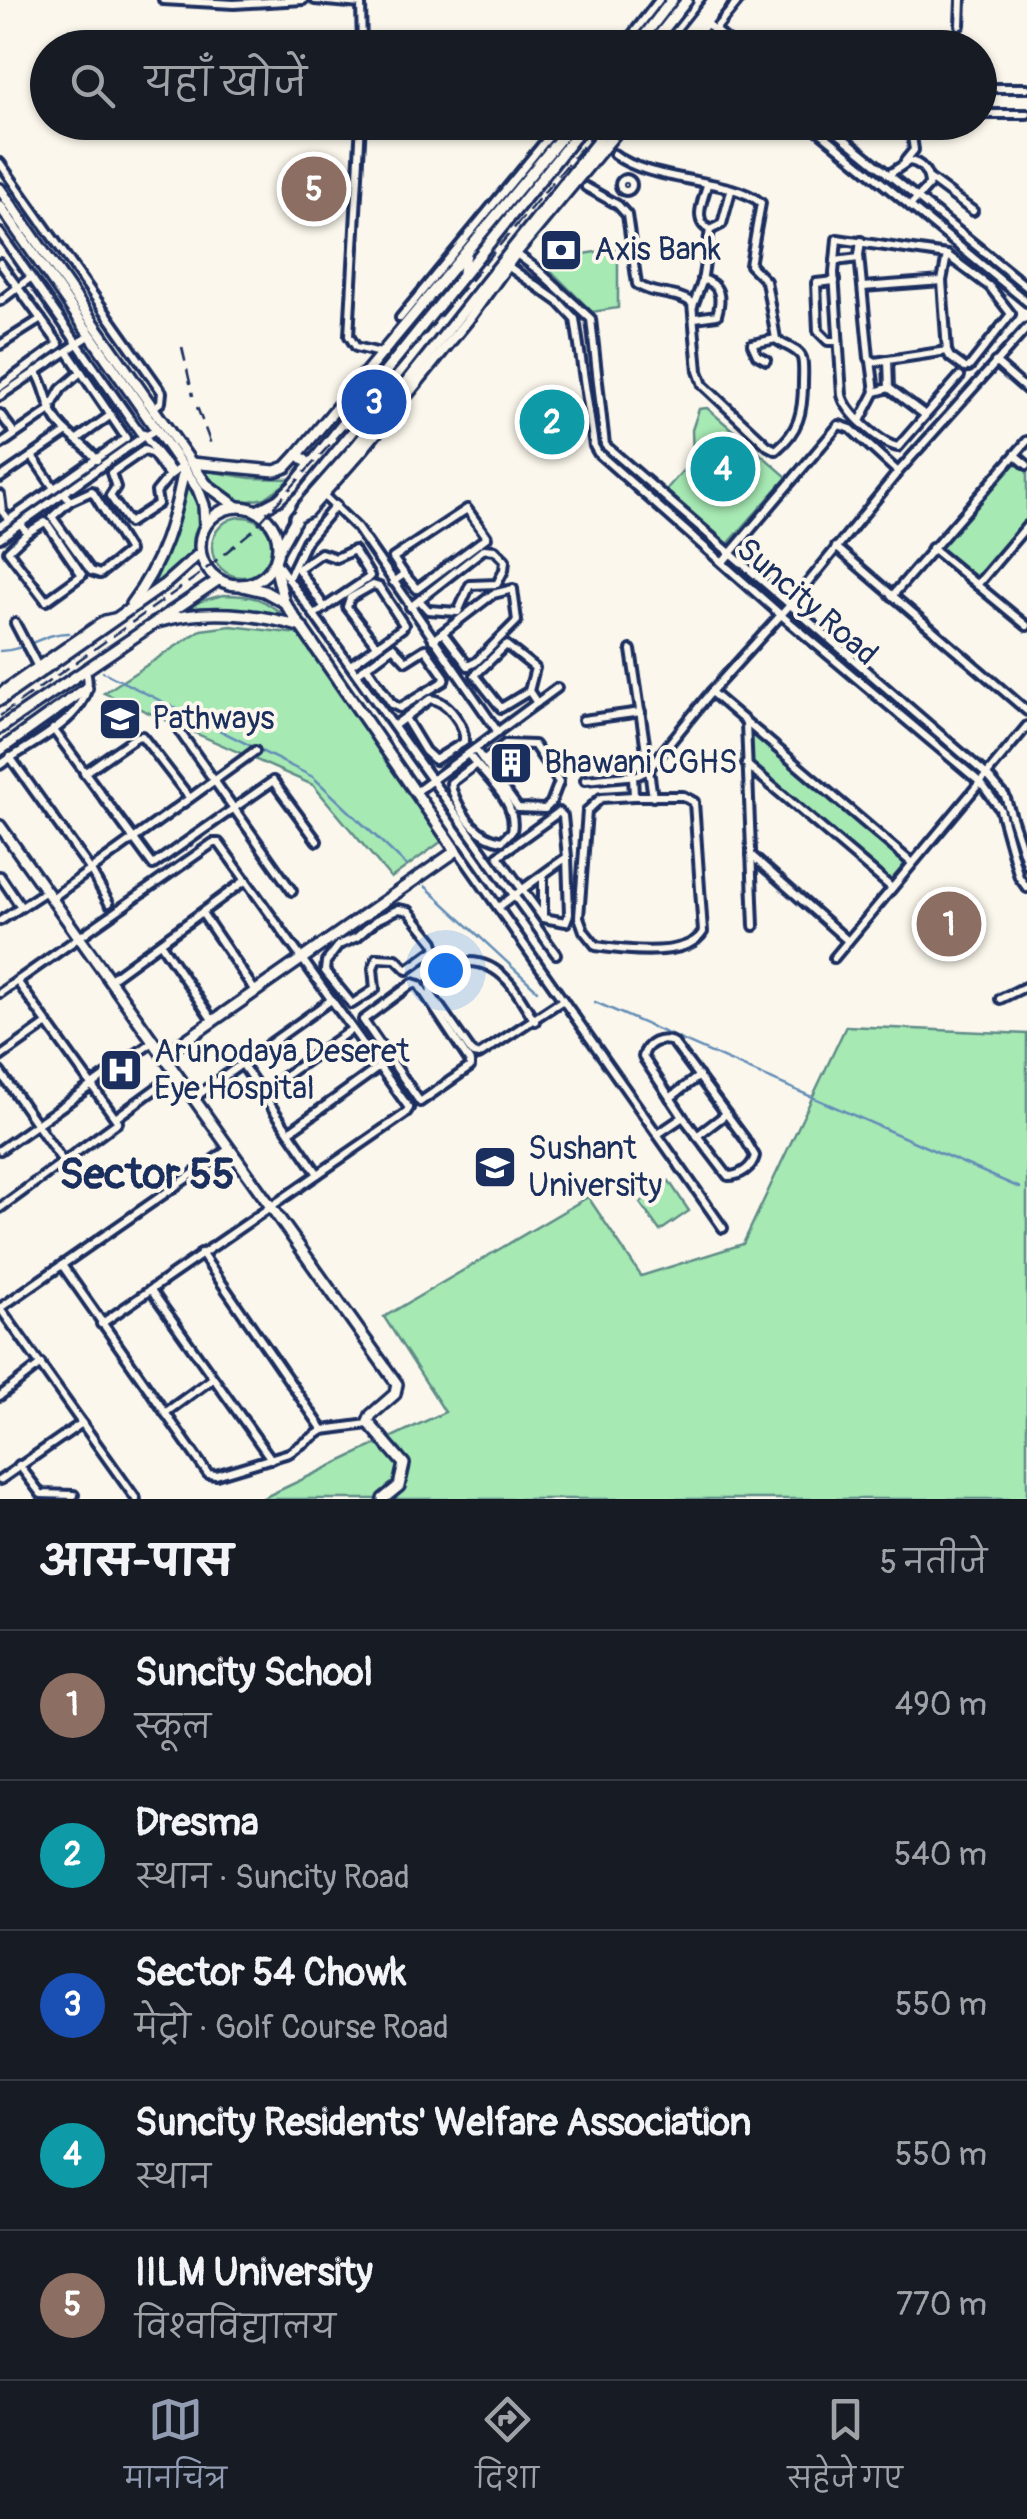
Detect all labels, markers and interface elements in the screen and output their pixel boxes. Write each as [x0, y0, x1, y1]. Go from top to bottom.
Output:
search box [30, 30, 997, 140]
icon: search [65, 58, 120, 113]
text: यहाँ खोजें [145, 59, 307, 107]
pin: 5 [282, 152, 346, 226]
bank icon: Axis Bank [538, 227, 584, 273]
place label: Axis Bank [594, 230, 721, 270]
pin: 3 [342, 364, 406, 440]
pin: 2 [520, 384, 584, 460]
pin: 4 [690, 432, 756, 506]
street label: Suncity Road [728, 530, 886, 674]
school or university icon: Pathways [97, 696, 143, 742]
place label: Pathways [152, 699, 275, 739]
building icon: Bhawani CGHS [488, 740, 534, 786]
place label: Bhawani CGHS [544, 743, 738, 783]
pin: 1 [916, 886, 982, 962]
your location [420, 945, 471, 996]
place label: Arunodaya Deseret Eye Hospital [154, 1032, 410, 1109]
hospital icon: Arunodaya Deseret Eye Hospital [98, 1047, 144, 1093]
place label: Sushant University [528, 1129, 662, 1206]
school or university icon: Sushant University [472, 1144, 518, 1190]
district label: Sector 55 [59, 1149, 235, 1201]
text: आस-पास [40, 1536, 233, 1588]
text: 5 नतीजे [880, 1543, 987, 1583]
text: Suncity School [135, 1649, 373, 1697]
text: 1 [66, 1685, 79, 1725]
text: 490 m [895, 1685, 987, 1725]
text: स्कूल [135, 1708, 211, 1748]
text: Dresma [135, 1799, 259, 1847]
text: 2 [64, 1835, 81, 1875]
text: 540 m [894, 1835, 987, 1875]
text: स्थान · Suncity Road [135, 1858, 410, 1898]
text: Sector 54 Chowk [135, 1949, 406, 1997]
text: 3 [64, 1985, 81, 2025]
text: 550 m [895, 1985, 987, 2025]
text: मेट्रो · Golf Course Road [135, 2008, 449, 2048]
text: Suncity Residents' Welfare Association [135, 2099, 751, 2147]
text: 4 [63, 2135, 82, 2175]
text: 550 m [895, 2135, 987, 2175]
text: स्थान [135, 2158, 211, 2198]
text: IILM University [135, 2249, 373, 2297]
text: 5 [64, 2285, 81, 2325]
text: 770 m [896, 2285, 987, 2325]
text: विश्वविद्यालय [135, 2308, 336, 2348]
tab: मानचित्र [124, 2392, 227, 2509]
tab: दिशा [475, 2392, 539, 2509]
tab: सहेजे गए [788, 2392, 903, 2509]

